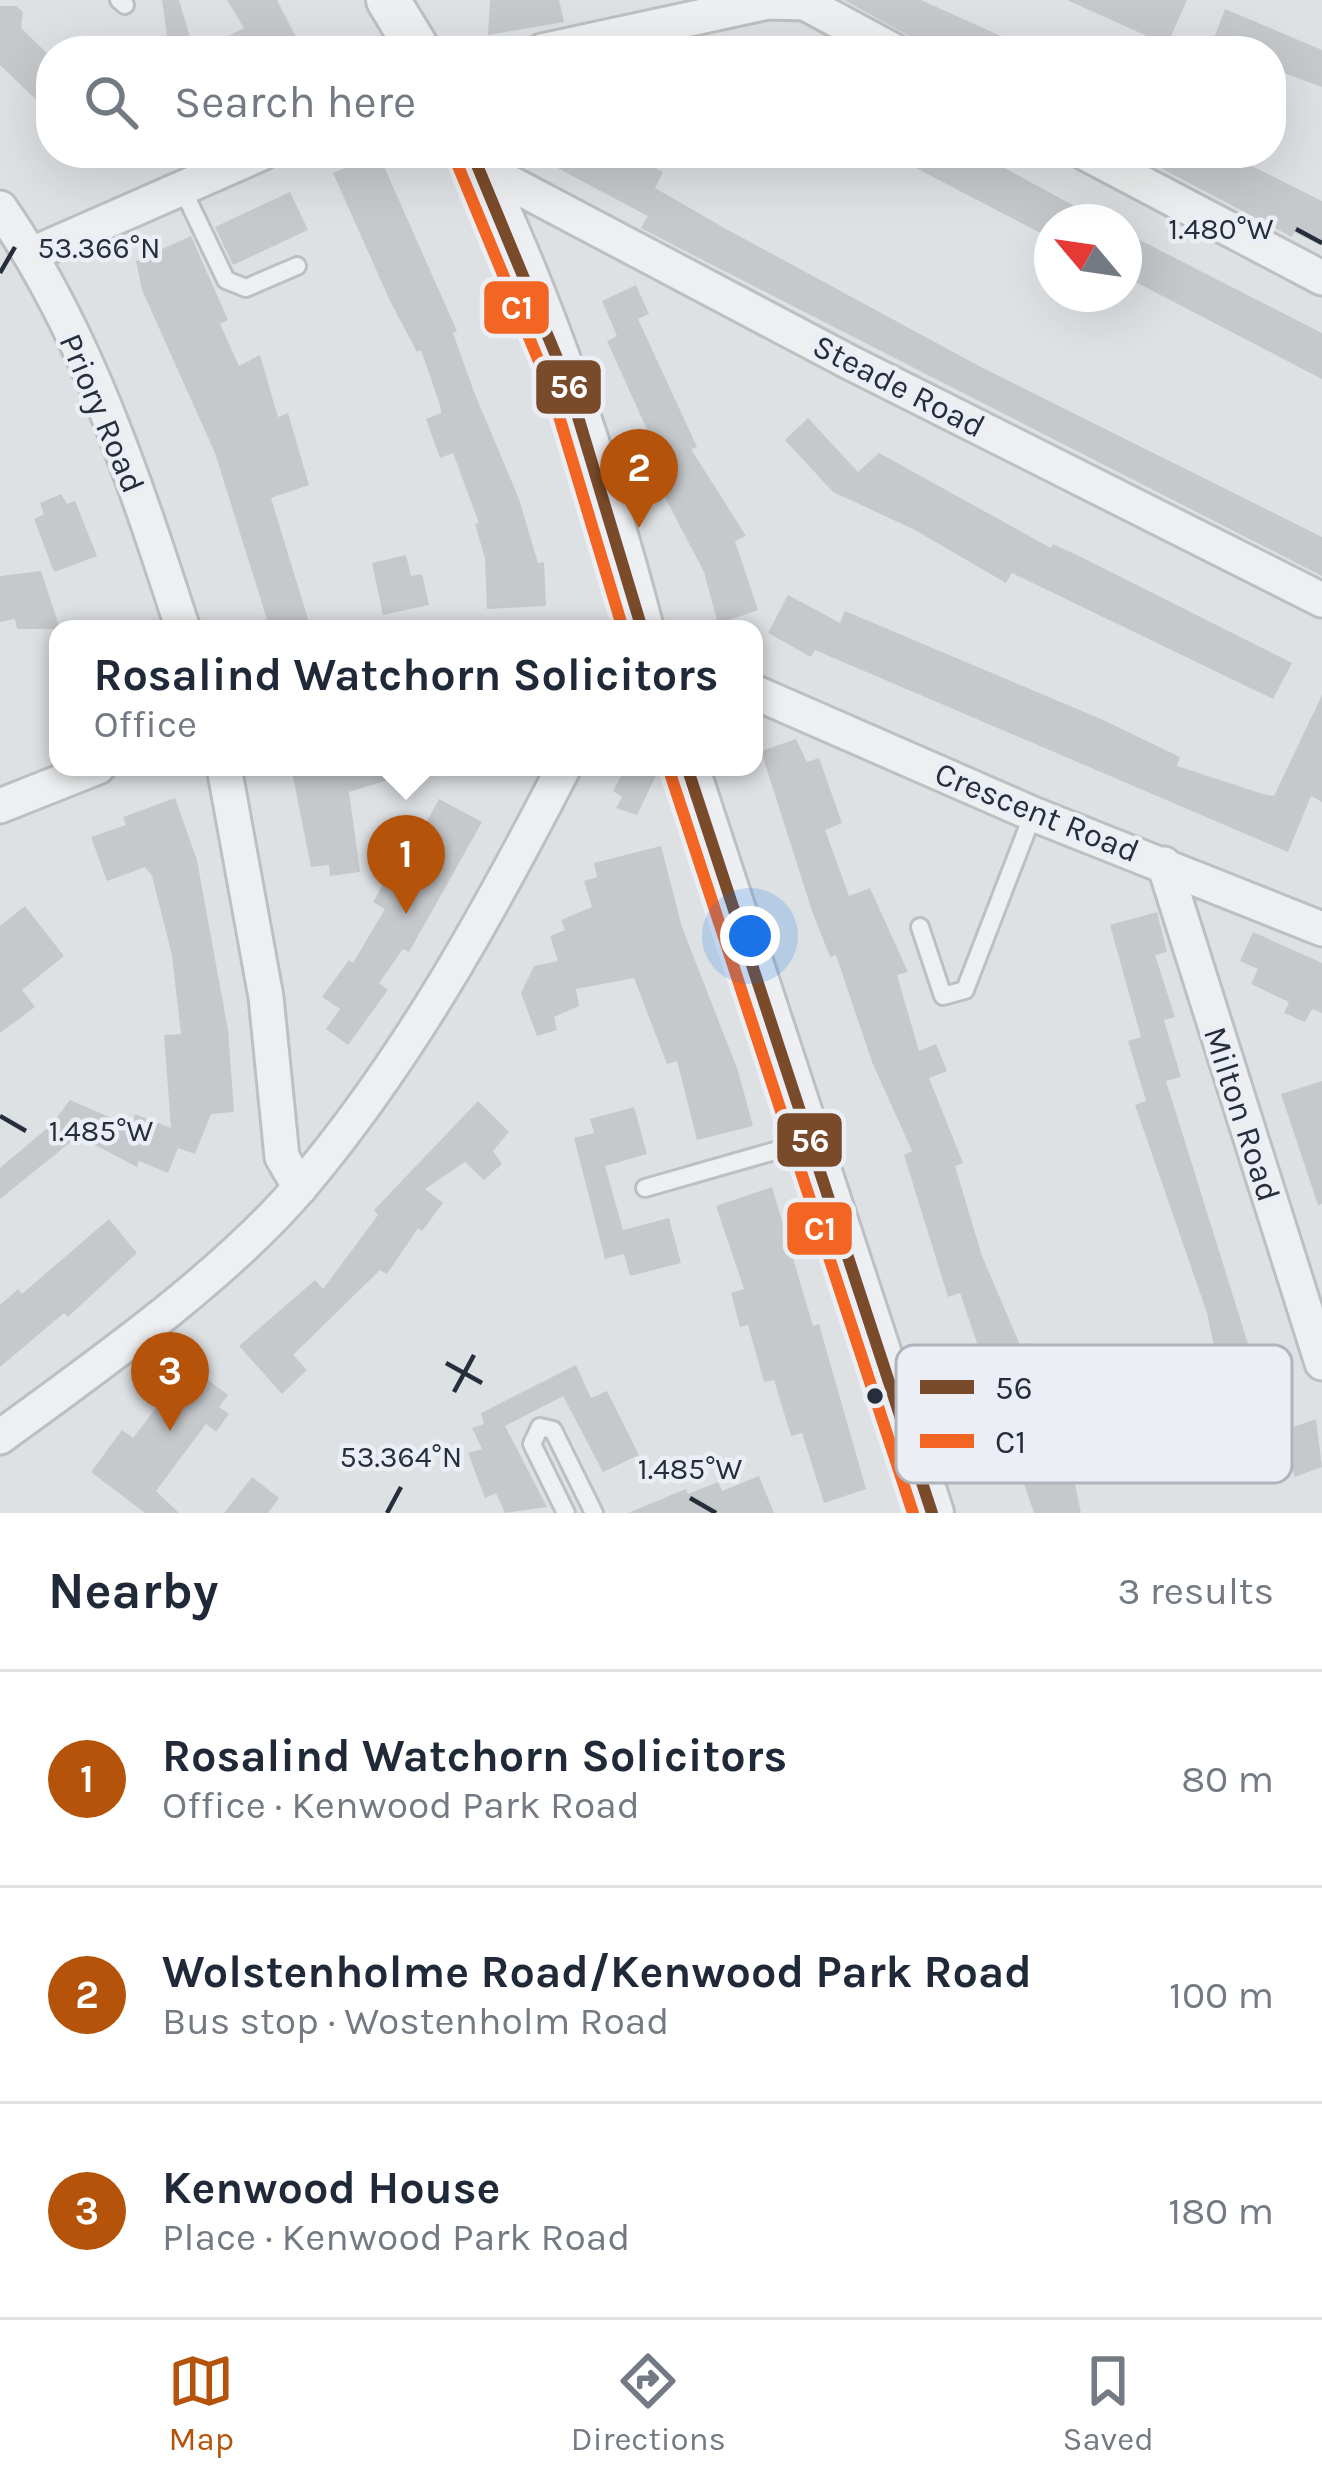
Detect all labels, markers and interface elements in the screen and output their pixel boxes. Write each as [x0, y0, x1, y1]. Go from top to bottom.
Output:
search box [36, 36, 1286, 168]
icon: search [78, 69, 144, 135]
text: Search here [174, 76, 416, 128]
north arrow [1034, 204, 1142, 312]
text: 1.480°W [1168, 211, 1274, 247]
text: 53.366°N [38, 230, 160, 266]
line badge: C1 [482, 279, 551, 336]
text: C1 [501, 289, 533, 327]
street label: Steade Road [807, 326, 991, 446]
street label: Priory Road [51, 328, 153, 498]
line badge: 56 [534, 358, 603, 416]
text: 56 [549, 368, 589, 406]
pin: 2 [600, 429, 678, 528]
popup [49, 620, 763, 776]
text: Rosalind Watchorn Solicitors [93, 649, 719, 701]
text: Office [93, 701, 197, 747]
street label: Crescent Road [929, 754, 1145, 870]
pin: 1 [367, 815, 445, 914]
your location [720, 906, 780, 966]
street label: Milton Road [1196, 1022, 1288, 1206]
line badge: 56 [775, 1111, 844, 1169]
text: 1.485°W [49, 1113, 153, 1149]
text: 56 [790, 1122, 830, 1160]
line badge: C1 [785, 1200, 854, 1257]
text: C1 [804, 1210, 836, 1248]
pin: 3 [131, 1332, 209, 1431]
legend [896, 1345, 1292, 1483]
text: 56 [995, 1369, 1033, 1407]
unlabelled marker [864, 1385, 886, 1407]
text: C1 [995, 1423, 1026, 1461]
text: 53.364°N [340, 1439, 462, 1475]
text: 1.485°W [638, 1451, 742, 1487]
text: Nearby [48, 1561, 218, 1621]
text: 3 results [1117, 1568, 1274, 1614]
text: Rosalind Watchorn Solicitors [162, 1730, 787, 1782]
text: 1 [80, 1756, 94, 1802]
text: 80 m [1181, 1756, 1274, 1802]
text: Office · Kenwood Park Road [162, 1782, 640, 1828]
text: Wolstenholme Road/Kenwood Park Road [162, 1946, 1032, 1998]
text: 2 [75, 1972, 99, 2018]
text: 100 m [1169, 1972, 1274, 2018]
text: Bus stop · Wostenholm Road [162, 1998, 669, 2044]
text: Kenwood House [162, 2162, 500, 2214]
text: 3 [75, 2188, 99, 2234]
text: 180 m [1168, 2188, 1274, 2234]
text: Place · Kenwood Park Road [162, 2214, 630, 2260]
tab: Map [168, 2348, 234, 2458]
tab: Directions [571, 2348, 726, 2458]
tab: Saved [1063, 2348, 1154, 2458]

